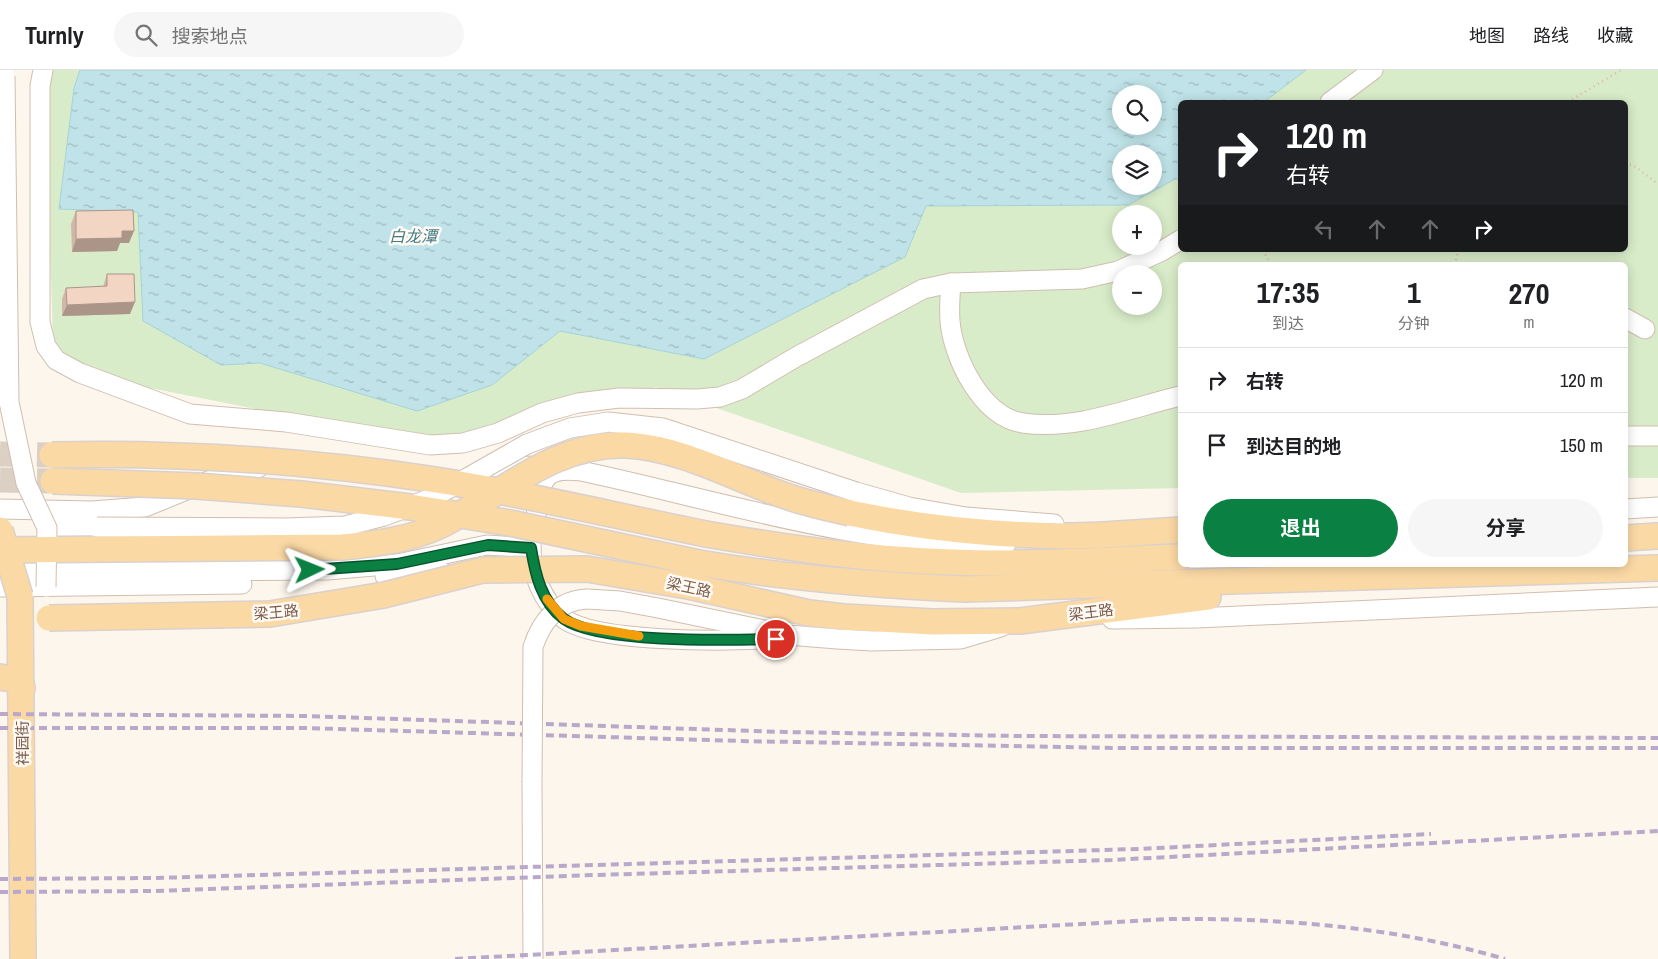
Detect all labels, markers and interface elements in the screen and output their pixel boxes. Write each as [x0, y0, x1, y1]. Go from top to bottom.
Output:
search box [114, 12, 464, 57]
text: Turnly [25, 19, 84, 51]
icon: search [132, 21, 160, 49]
text: 搜索地点 [172, 23, 248, 49]
text: 地图 [1469, 23, 1505, 48]
text: 路线 [1533, 23, 1569, 48]
text: 收藏 [1597, 23, 1633, 48]
map controls [1112, 85, 1162, 315]
button: search [1112, 85, 1162, 135]
text: 120 m [1286, 112, 1367, 159]
icon: right [1203, 120, 1268, 185]
button: layers [1112, 145, 1162, 195]
text: 右转 [1286, 160, 1330, 190]
button: + [1112, 205, 1162, 255]
icon: left [1310, 215, 1338, 243]
icon: ahead [1363, 215, 1391, 243]
icon: ahead [1416, 215, 1444, 243]
icon: right [1469, 215, 1497, 243]
water label: 白龙潭 [389, 225, 440, 247]
button: − [1112, 265, 1162, 315]
text: 17:35 [1257, 272, 1319, 312]
text: 1 [1407, 272, 1421, 312]
text: 270 [1508, 273, 1549, 313]
text: m [1523, 311, 1534, 333]
text: 到达 [1272, 312, 1304, 334]
text: 分钟 [1398, 312, 1430, 334]
icon: right [1203, 366, 1231, 394]
text: 120 m [1560, 367, 1603, 393]
text: 右转 [1246, 368, 1284, 394]
icon: arrive [1203, 431, 1231, 459]
text: 150 m [1560, 432, 1603, 458]
text: 到达目的地 [1246, 433, 1341, 459]
button: 退出 [1203, 499, 1398, 557]
button: 分享 [1408, 499, 1603, 557]
position arrow [283, 543, 335, 595]
street label: 梁王路 [665, 572, 713, 602]
street label: 梁王路 [1067, 599, 1115, 625]
street label: 梁王路 [253, 600, 299, 624]
pin [755, 618, 797, 660]
icon: arrive [762, 625, 790, 653]
street label: 祥园街 [12, 720, 33, 766]

